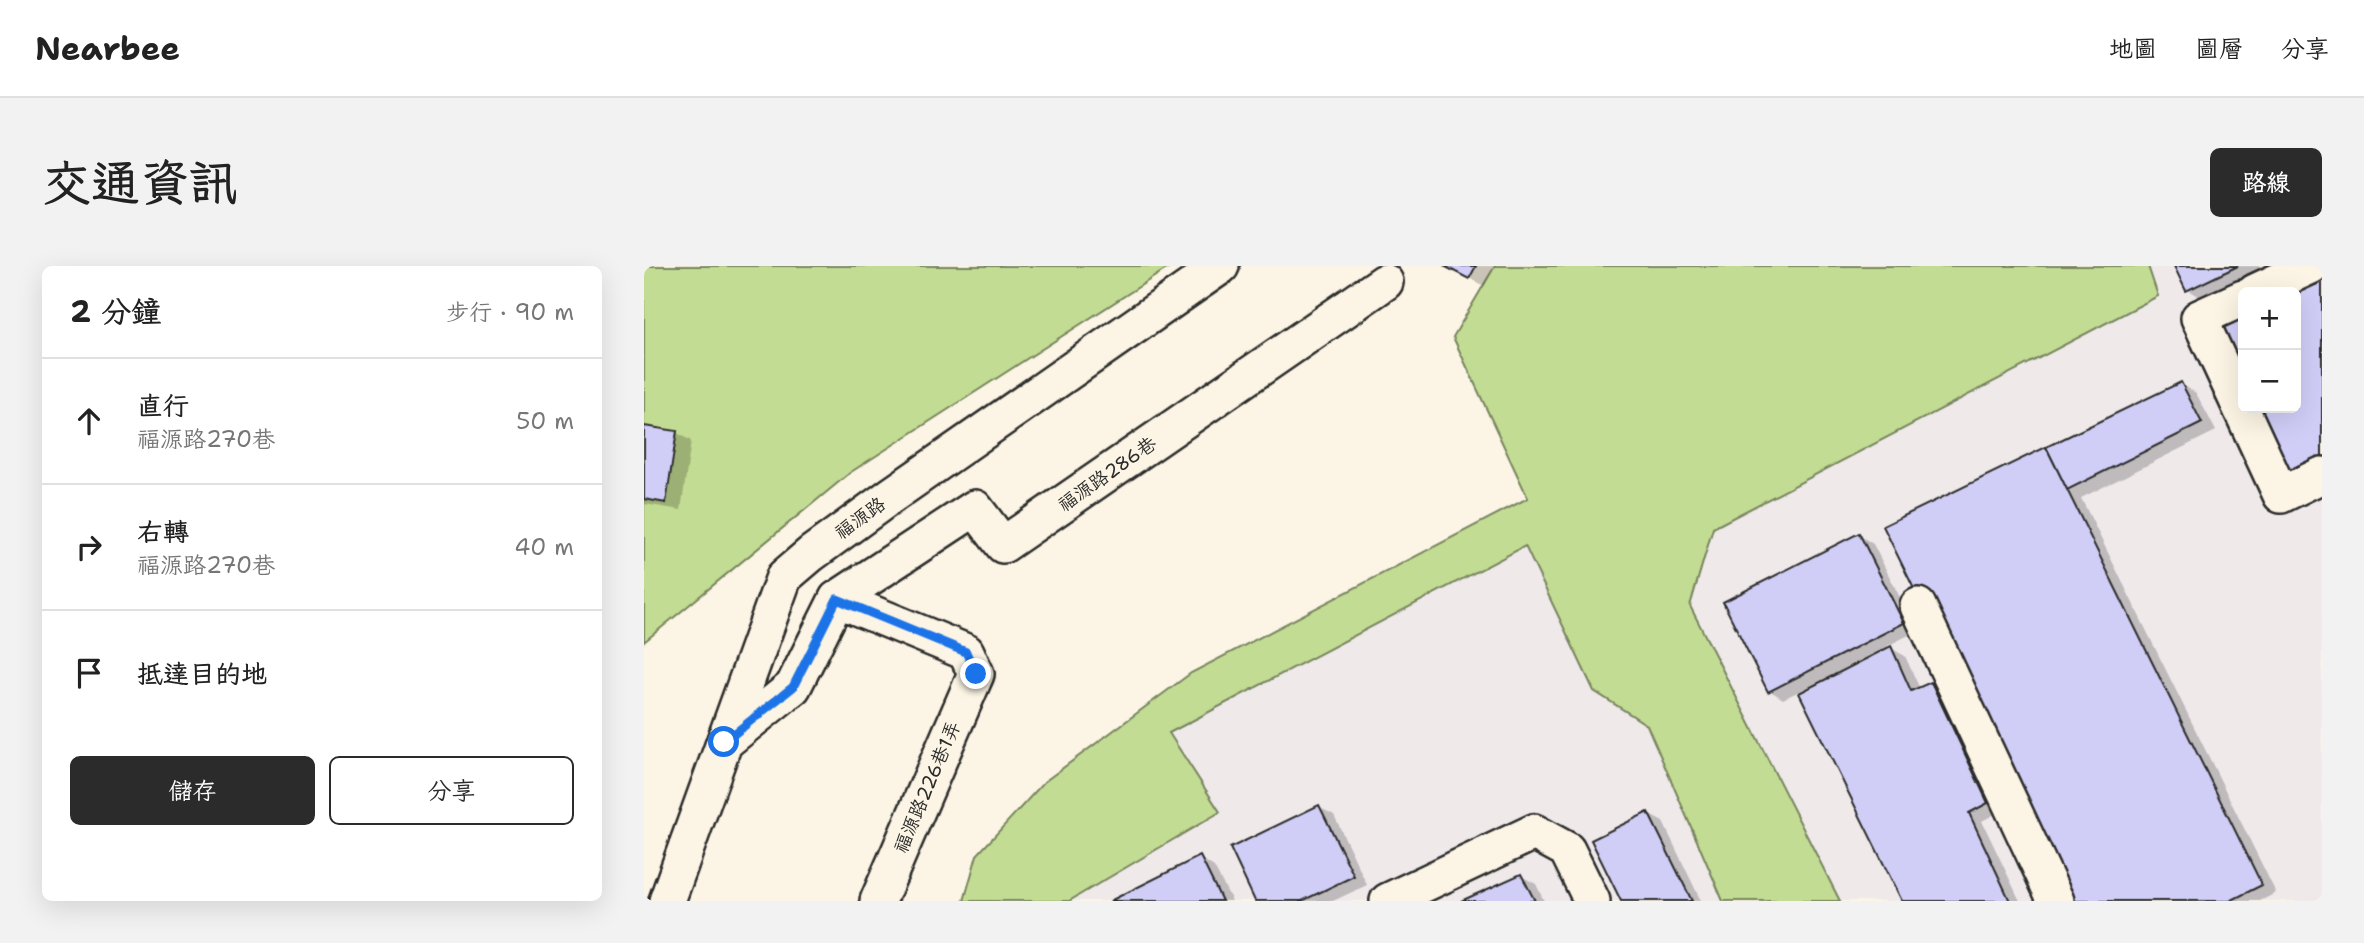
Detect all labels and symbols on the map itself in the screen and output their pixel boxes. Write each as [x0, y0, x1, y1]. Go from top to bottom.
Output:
street label: 福源路286巷 [1053, 431, 1161, 517]
street label: 福源路 [830, 491, 890, 545]
route end [960, 658, 991, 689]
street label: 福源路226巷1弄 [888, 717, 966, 857]
route start [708, 726, 739, 757]

